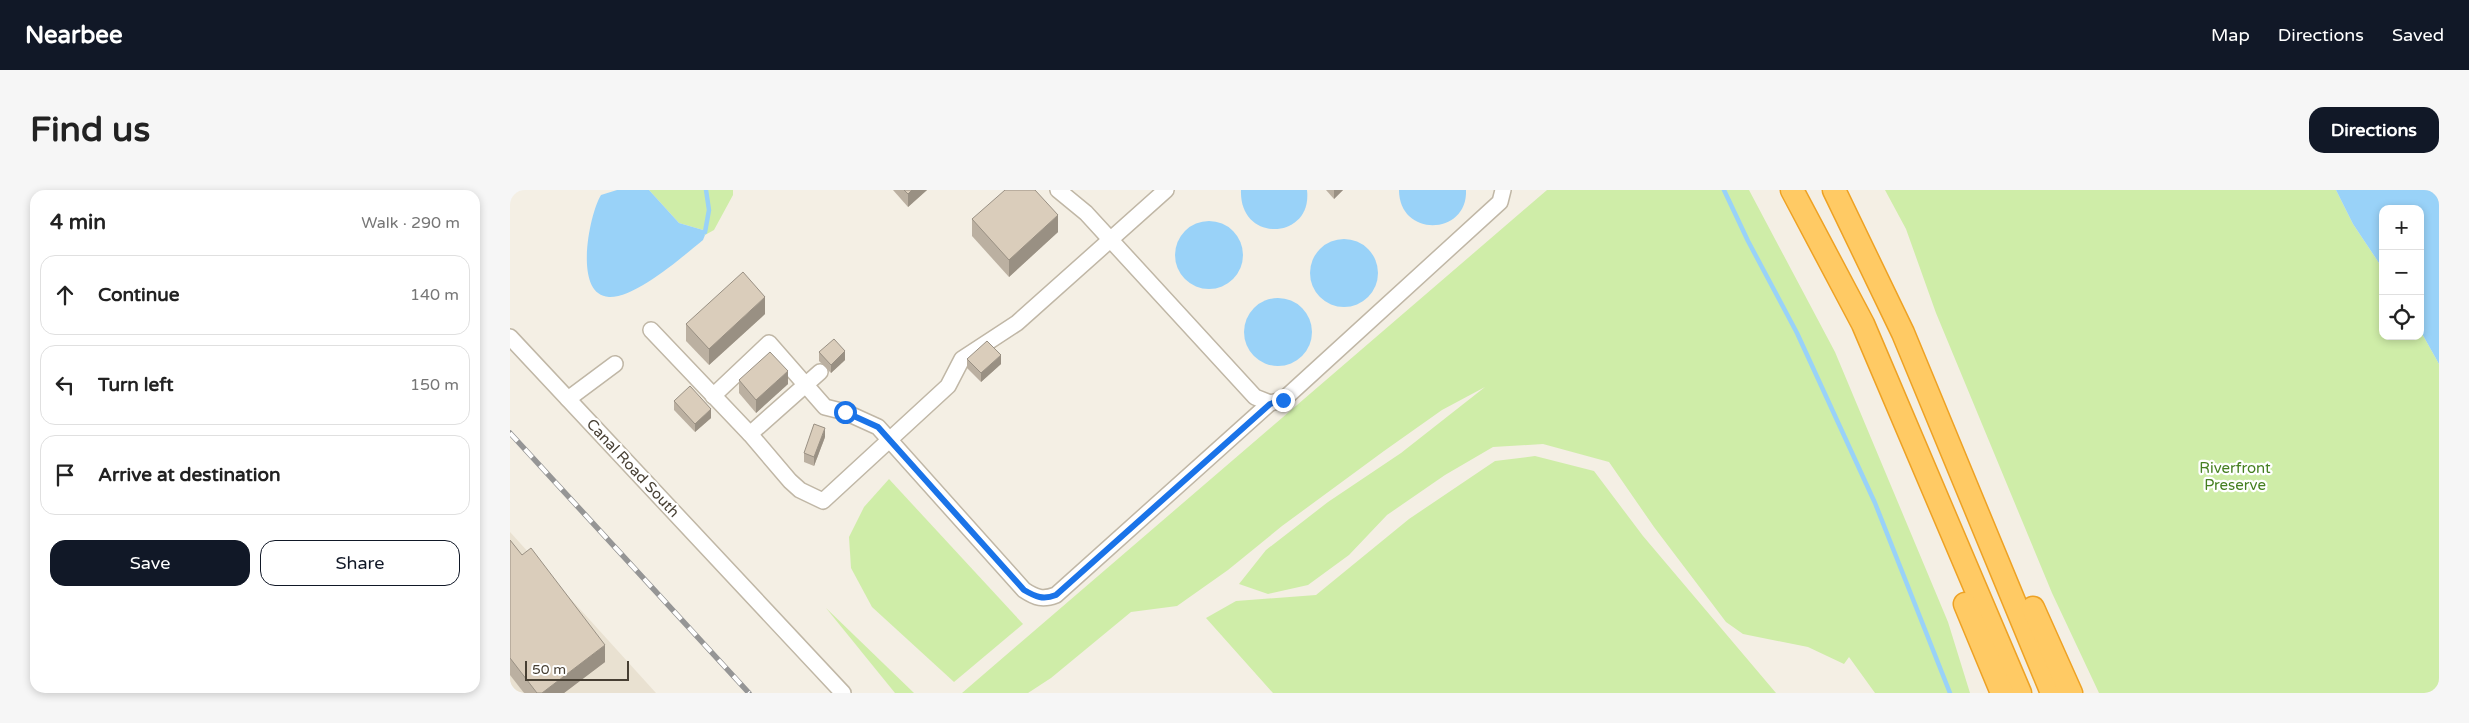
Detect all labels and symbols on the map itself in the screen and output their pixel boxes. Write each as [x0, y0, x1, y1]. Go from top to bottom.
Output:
route end [1272, 389, 1295, 412]
route start [834, 401, 857, 424]
street label: Canal Road South [583, 415, 683, 521]
park label: Riverfront Preserve [2199, 459, 2271, 494]
scale bar [525, 658, 629, 681]

